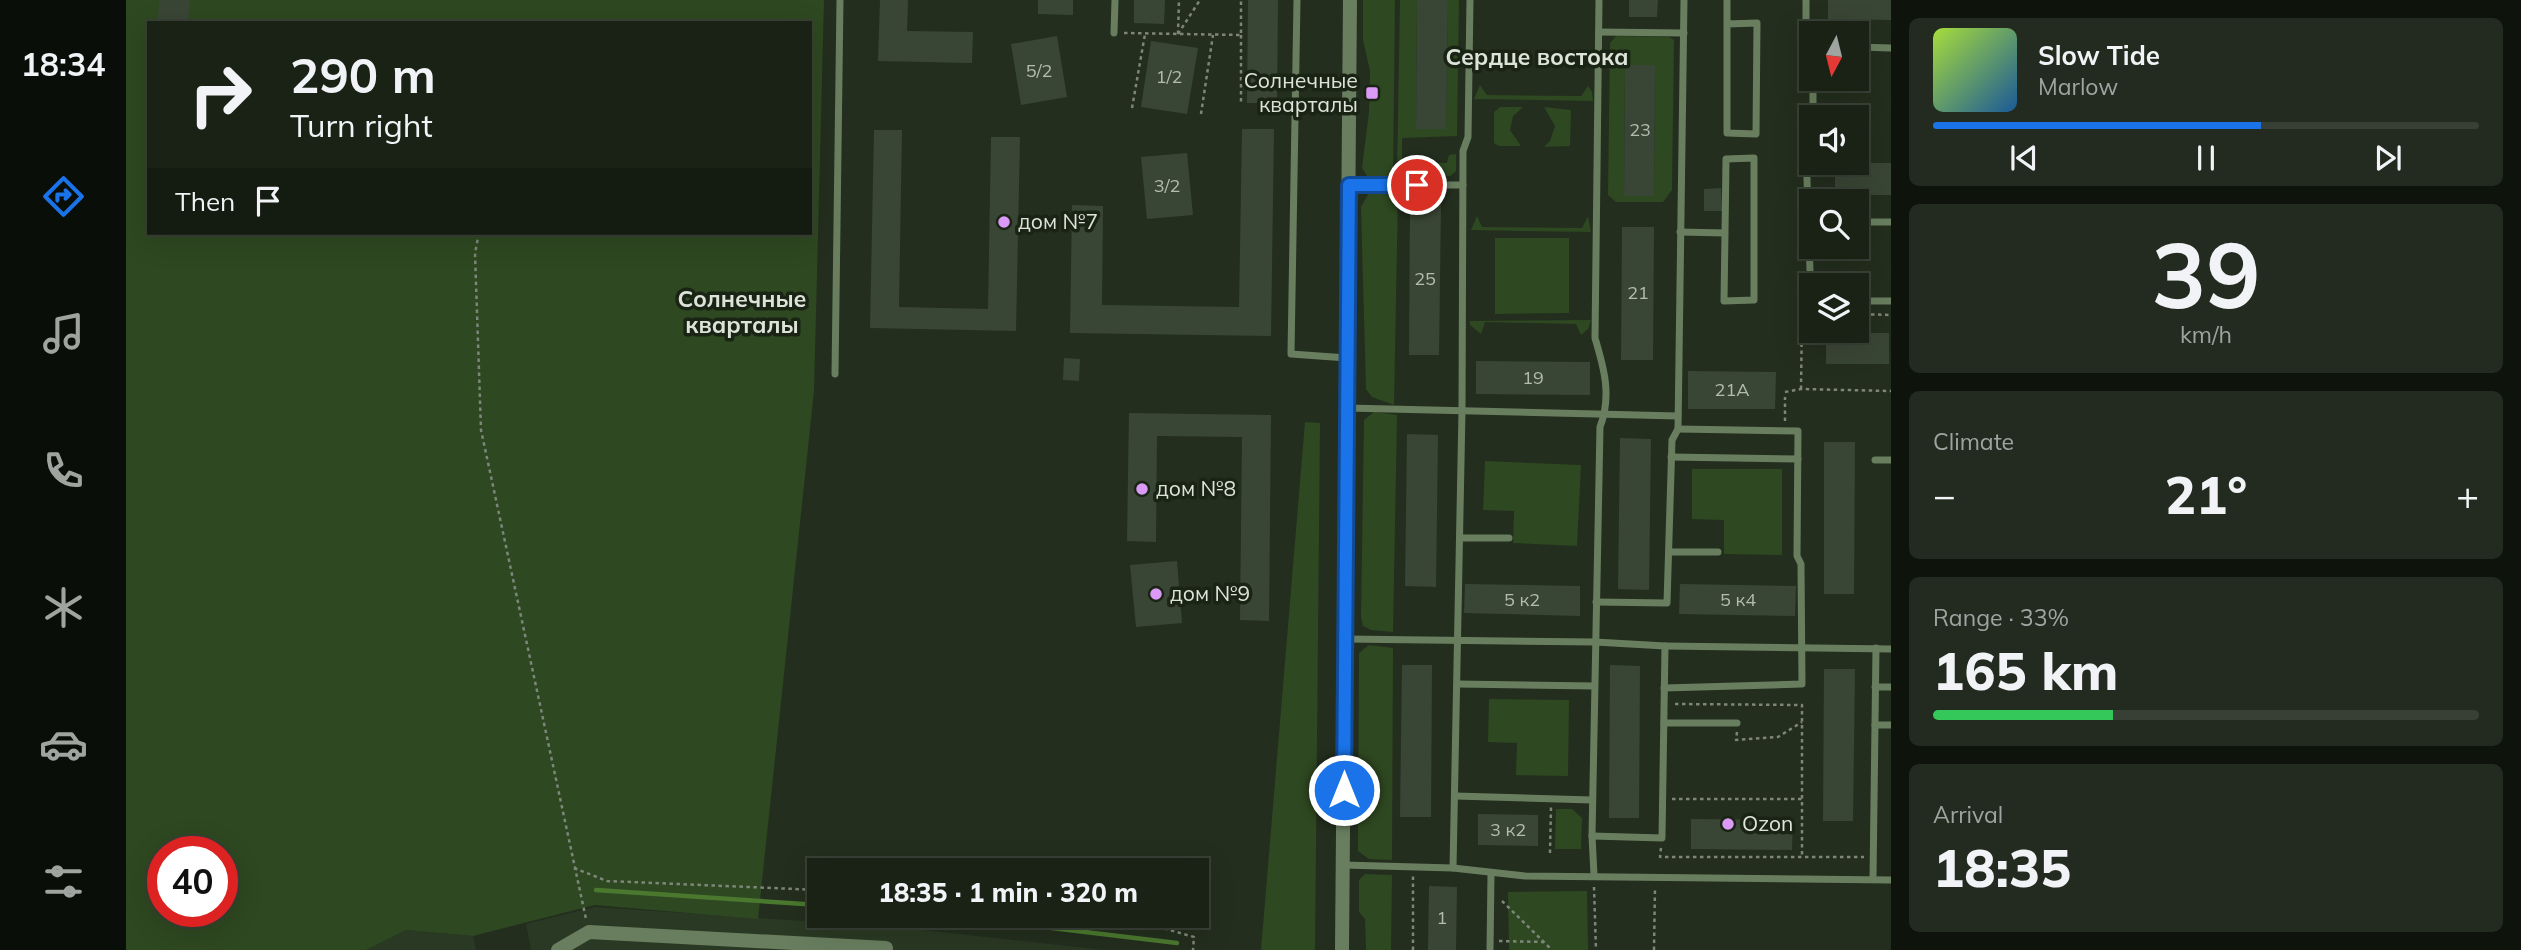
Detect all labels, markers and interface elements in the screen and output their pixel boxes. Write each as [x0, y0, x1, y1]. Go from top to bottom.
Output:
north arrow [1799, 21, 1869, 91]
map controls [1799, 21, 1869, 343]
text: Slow Tide [2038, 39, 2160, 72]
district label: Сердце востока [1445, 42, 1629, 71]
text: 18:34 [21, 44, 105, 84]
text: 290 m [290, 44, 436, 105]
icon: right [175, 49, 266, 140]
house number: 5/2 [1026, 59, 1052, 82]
house number: 1/2 [1156, 65, 1182, 88]
place label: Солнечные кварталы [1244, 67, 1358, 117]
text: Marlow [2038, 72, 2118, 101]
marker: Солнечные кварталы [1364, 85, 1380, 101]
text: Turn right [290, 105, 433, 145]
button: sound [1799, 105, 1869, 175]
house number: 23 [1629, 118, 1651, 141]
icon: previous [2005, 139, 2043, 177]
icon: pause [2187, 139, 2225, 177]
icon: next [2369, 139, 2407, 177]
pin [1387, 155, 1447, 215]
icon: arrive [1398, 166, 1436, 204]
icon: directions [39, 172, 88, 221]
house number: 3/2 [1154, 174, 1180, 197]
icon: arrive [249, 182, 287, 220]
text: Then [175, 185, 235, 218]
button: search [1799, 189, 1869, 259]
place label: дом №7 [1018, 208, 1098, 234]
marker: дом №7 [996, 214, 1012, 230]
text: 39 [2151, 217, 2261, 331]
house number: 25 [1414, 267, 1436, 290]
button: layers [1799, 273, 1869, 343]
house number: 21 [1627, 281, 1649, 304]
district label: Солнечные кварталы [677, 284, 807, 339]
icon: music [39, 309, 88, 358]
text: km/h [2180, 320, 2232, 349]
house number: 19 [1522, 366, 1544, 389]
house number: 21А [1715, 378, 1749, 401]
text: Climate [1933, 427, 2014, 456]
icon: phone [39, 446, 88, 495]
text: 21° [2165, 462, 2247, 527]
text: − [1933, 471, 1956, 519]
text: + [2456, 471, 2479, 519]
place label: дом №8 [1156, 475, 1236, 501]
marker: дом №8 [1134, 481, 1150, 497]
place label: дом №9 [1170, 580, 1250, 606]
icon: climate [39, 583, 88, 632]
marker: дом №9 [1148, 586, 1164, 602]
house number: 5 к2 [1504, 588, 1540, 611]
house number: 5 к4 [1720, 588, 1756, 611]
text: Range · 33% [1933, 603, 2069, 632]
text: 165 km [1933, 638, 2118, 703]
icon: car [39, 720, 88, 769]
position arrow [1307, 753, 1381, 827]
text: Arrival [1933, 800, 2003, 829]
place label: Ozon [1742, 810, 1793, 836]
marker: Ozon [1720, 816, 1736, 832]
house number: 3 к2 [1490, 818, 1526, 841]
text: 18:35 [1933, 835, 2071, 900]
speed limit sign: 40 [147, 836, 238, 927]
icon: filters [39, 857, 88, 906]
text: 18:35 · 1 min · 320 m [878, 876, 1138, 909]
house number: 1 [1437, 906, 1447, 929]

